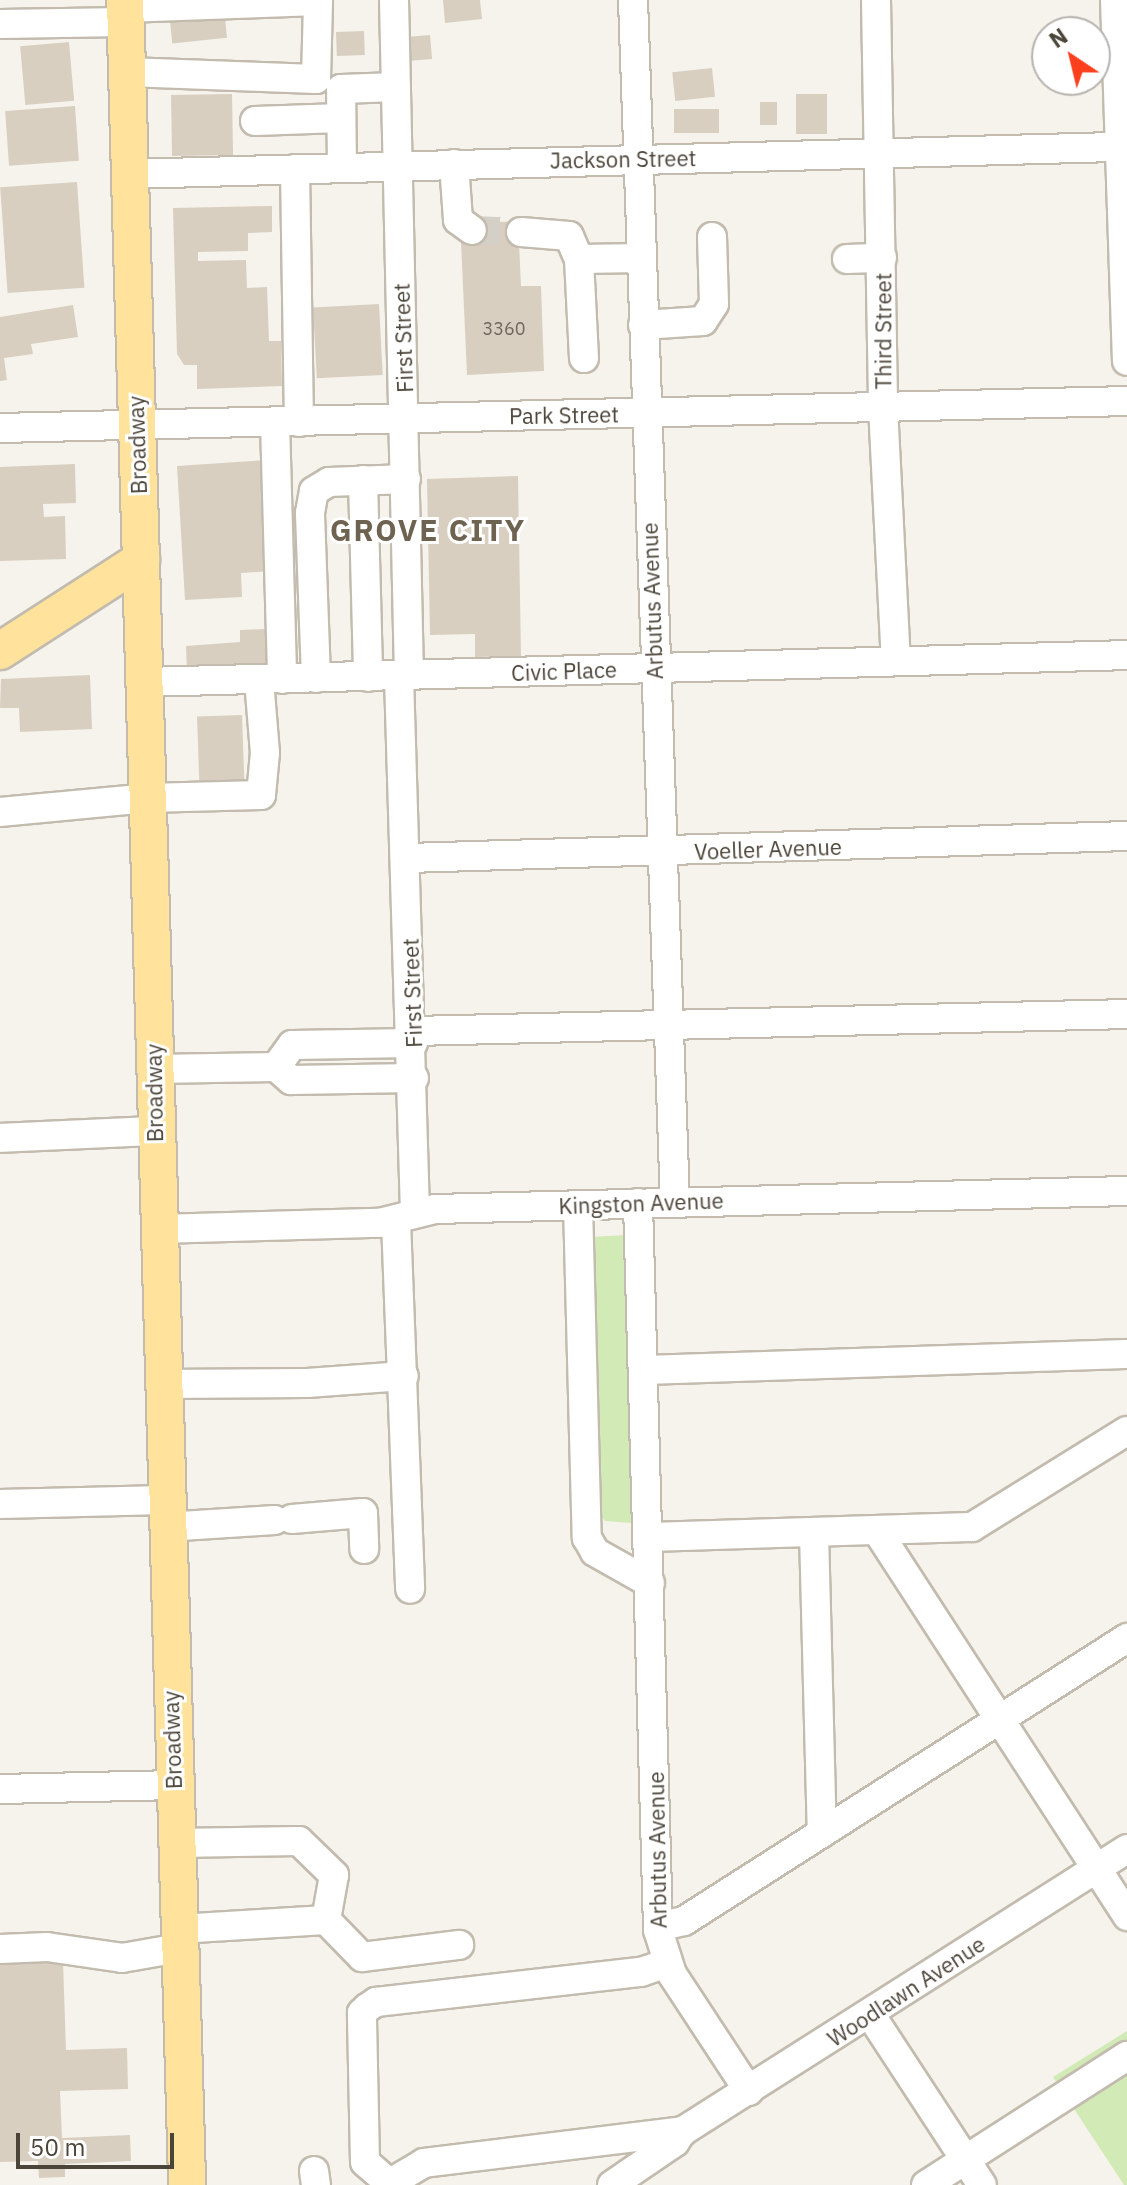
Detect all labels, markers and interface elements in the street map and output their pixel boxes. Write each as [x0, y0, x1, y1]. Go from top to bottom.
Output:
north arrow [1031, 16, 1111, 96]
text: N [1043, 21, 1073, 54]
street label: Jackson Street [550, 145, 696, 173]
street label: Third Street [870, 273, 896, 389]
street label: First Street [388, 283, 418, 393]
house number: 3360 [482, 318, 526, 340]
street label: Broadway [122, 395, 152, 495]
street label: Park Street [509, 401, 619, 429]
district label: GROVE CITY [330, 512, 526, 548]
street label: Arbutus Avenue [636, 522, 668, 680]
street label: Civic Place [511, 656, 617, 686]
street label: Voeller Avenue [694, 833, 842, 865]
street label: First Street [397, 938, 427, 1048]
street label: Broadway [140, 1044, 168, 1142]
street label: Kingston Avenue [558, 1187, 724, 1219]
street label: Broadway [157, 1690, 187, 1790]
street label: Arbutus Avenue [642, 1771, 672, 1929]
street label: Woodlawn Avenue [822, 1930, 990, 2052]
scale bar [20, 2117, 178, 2167]
text: 50 m [30, 2131, 85, 2163]

